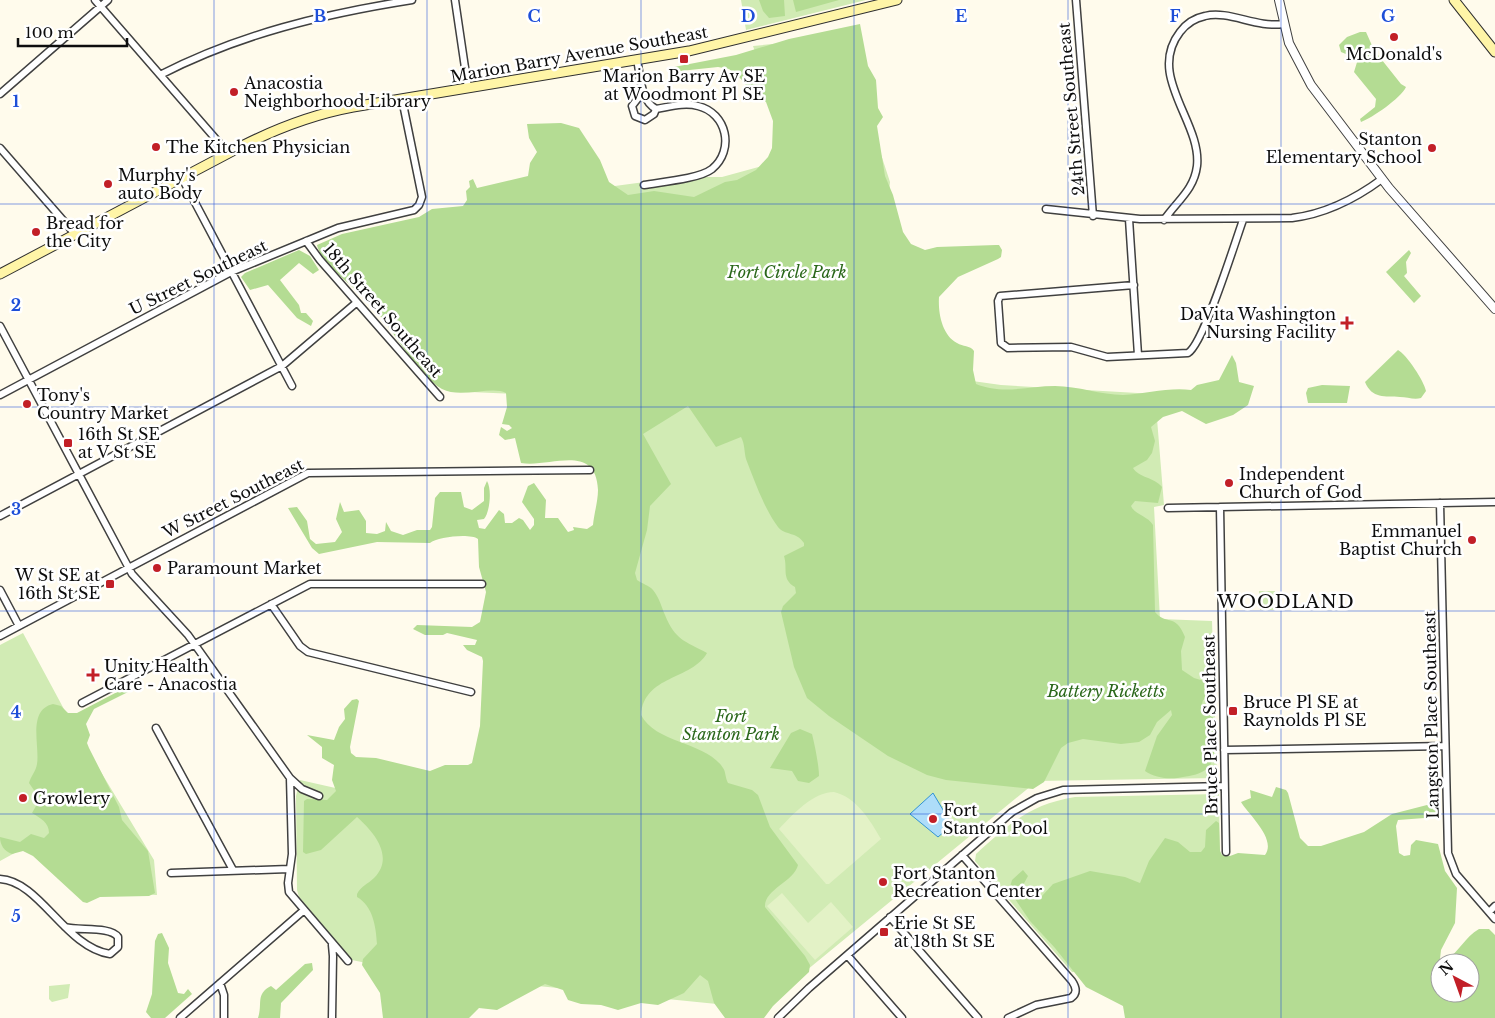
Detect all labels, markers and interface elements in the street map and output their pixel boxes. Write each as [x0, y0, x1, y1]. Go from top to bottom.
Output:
text: B [314, 6, 327, 26]
text: C [527, 6, 541, 26]
text: D [741, 6, 755, 26]
text: E [955, 6, 967, 26]
text: F [1169, 6, 1181, 26]
text: G [1381, 6, 1395, 26]
scale bar [18, 15, 126, 47]
street label: Marion Barry Avenue Southeast [449, 21, 709, 87]
street label: 24th Street Southeast [1053, 22, 1089, 196]
text: 100 m [25, 23, 74, 42]
marker: McDonald's [1388, 31, 1400, 43]
place label: McDonald's [1346, 44, 1442, 64]
marker: Marion Barry Av SE at Woodmont Pl SE [678, 53, 690, 65]
place label: Marion Barry Av SE at Woodmont Pl SE [603, 66, 765, 104]
place label: Anacostia Neighborhood Library [243, 73, 432, 111]
marker: Anacostia Neighborhood Library [228, 86, 240, 98]
text: 1 [13, 91, 20, 111]
place label: Stanton Elementary School [1266, 129, 1422, 167]
place label: The Kitchen Physician [166, 137, 350, 157]
marker: The Kitchen Physician [150, 141, 162, 153]
marker: Stanton Elementary School [1426, 142, 1438, 154]
place label: Murphy's auto Body [118, 165, 203, 203]
marker: Murphy's auto Body [102, 178, 114, 190]
place label: Bread for the City [46, 213, 124, 251]
marker: Bread for the City [30, 226, 42, 238]
street label: U Street Southeast [126, 235, 270, 319]
street label: 18th Street Southeast [319, 239, 447, 381]
park label: Fort Circle Park [727, 262, 846, 282]
text: 2 [11, 295, 21, 315]
place label: DaVita Washington Nursing Facility [1180, 304, 1337, 342]
marker: DaVita Washington Nursing Facility [1340, 316, 1354, 330]
place label: Tony's Country Market [37, 385, 168, 423]
marker: Tony's Country Market [21, 398, 33, 410]
place label: 16th St SE at V St SE [78, 424, 160, 462]
marker: 16th St SE at V St SE [62, 437, 74, 449]
street label: W Street Southeast [158, 454, 307, 543]
place label: Independent Church of God [1239, 464, 1362, 502]
marker: Independent Church of God [1223, 477, 1235, 489]
text: 3 [11, 499, 21, 519]
place label: Emmanuel Baptist Church [1339, 521, 1462, 559]
marker: Emmanuel Baptist Church [1466, 534, 1478, 546]
place label: Paramount Market [167, 558, 322, 578]
marker: Paramount Market [151, 562, 163, 574]
place label: W St SE at 16th St SE [14, 565, 100, 603]
marker: W St SE at 16th St SE [104, 578, 116, 590]
district label: WOODLAND [1216, 591, 1355, 613]
street label: Langston Place Southeast [1419, 611, 1443, 819]
street label: Bruce Place Southeast [1198, 635, 1222, 815]
place label: Unity Health Care - Anacostia [104, 656, 237, 694]
marker: Unity Health Care - Anacostia [86, 668, 100, 682]
park label: Battery Ricketts [1046, 681, 1165, 701]
place label: Bruce Pl SE at Raynolds Pl SE [1243, 692, 1366, 730]
text: 4 [11, 702, 21, 722]
marker: Bruce Pl SE at Raynolds Pl SE [1227, 705, 1239, 717]
park label: Fort Stanton Park [682, 706, 780, 744]
place label: Growlery [33, 788, 111, 808]
marker: Growlery [17, 792, 29, 804]
place label: Fort Stanton Pool [943, 800, 1048, 838]
marker: Fort Stanton Pool [927, 813, 939, 825]
place label: Fort Stanton Recreation Center [893, 863, 1043, 901]
marker: Fort Stanton Recreation Center [877, 876, 889, 888]
text: 5 [11, 906, 21, 926]
place label: Erie St SE at 18th St SE [894, 913, 995, 951]
marker: Erie St SE at 18th St SE [878, 926, 890, 938]
north arrow [1430, 953, 1480, 1003]
text: N [1436, 957, 1457, 979]

